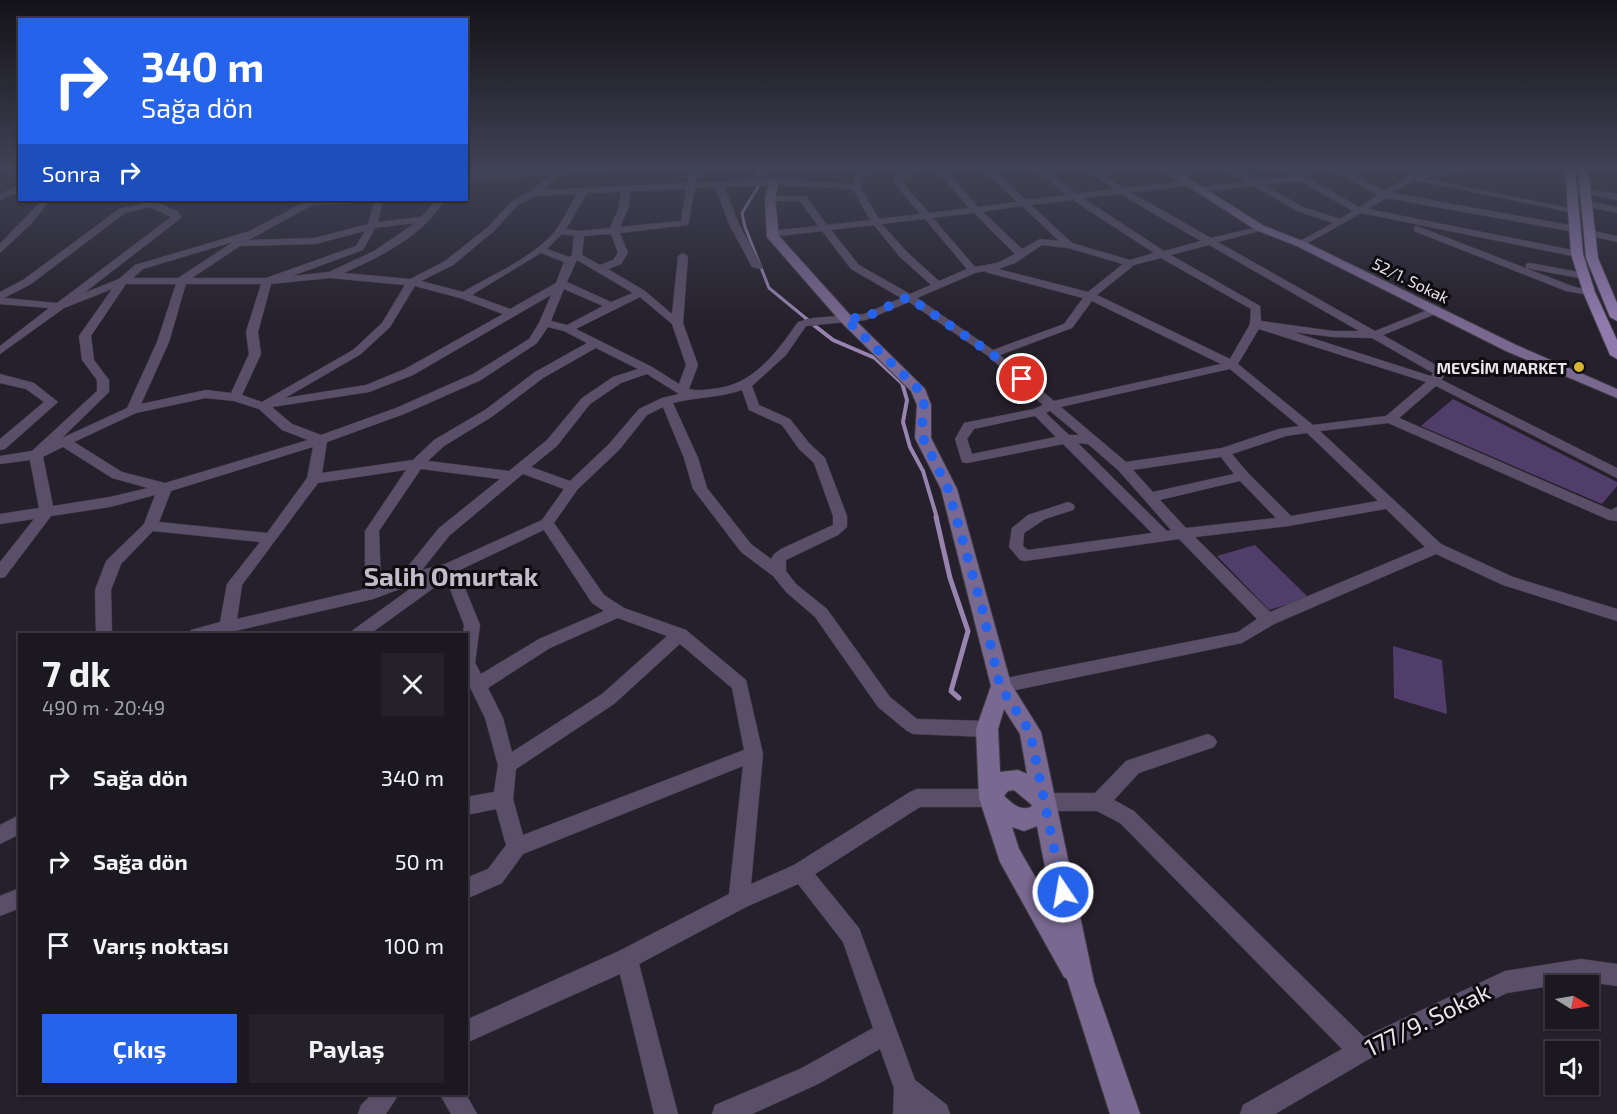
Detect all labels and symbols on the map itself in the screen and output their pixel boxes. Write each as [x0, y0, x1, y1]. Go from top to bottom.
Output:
street label: 52/1. Sokak [1370, 253, 1452, 307]
pin [996, 353, 1047, 404]
place label: MEVSİM MARKET [1436, 358, 1567, 377]
marker: MEVSİM MARKET [1572, 360, 1586, 374]
district label: Salih Omurtak [364, 560, 539, 591]
position arrow [1031, 860, 1095, 924]
north arrow [1545, 975, 1599, 1029]
street label: 177/9. Sokak [1360, 976, 1494, 1062]

